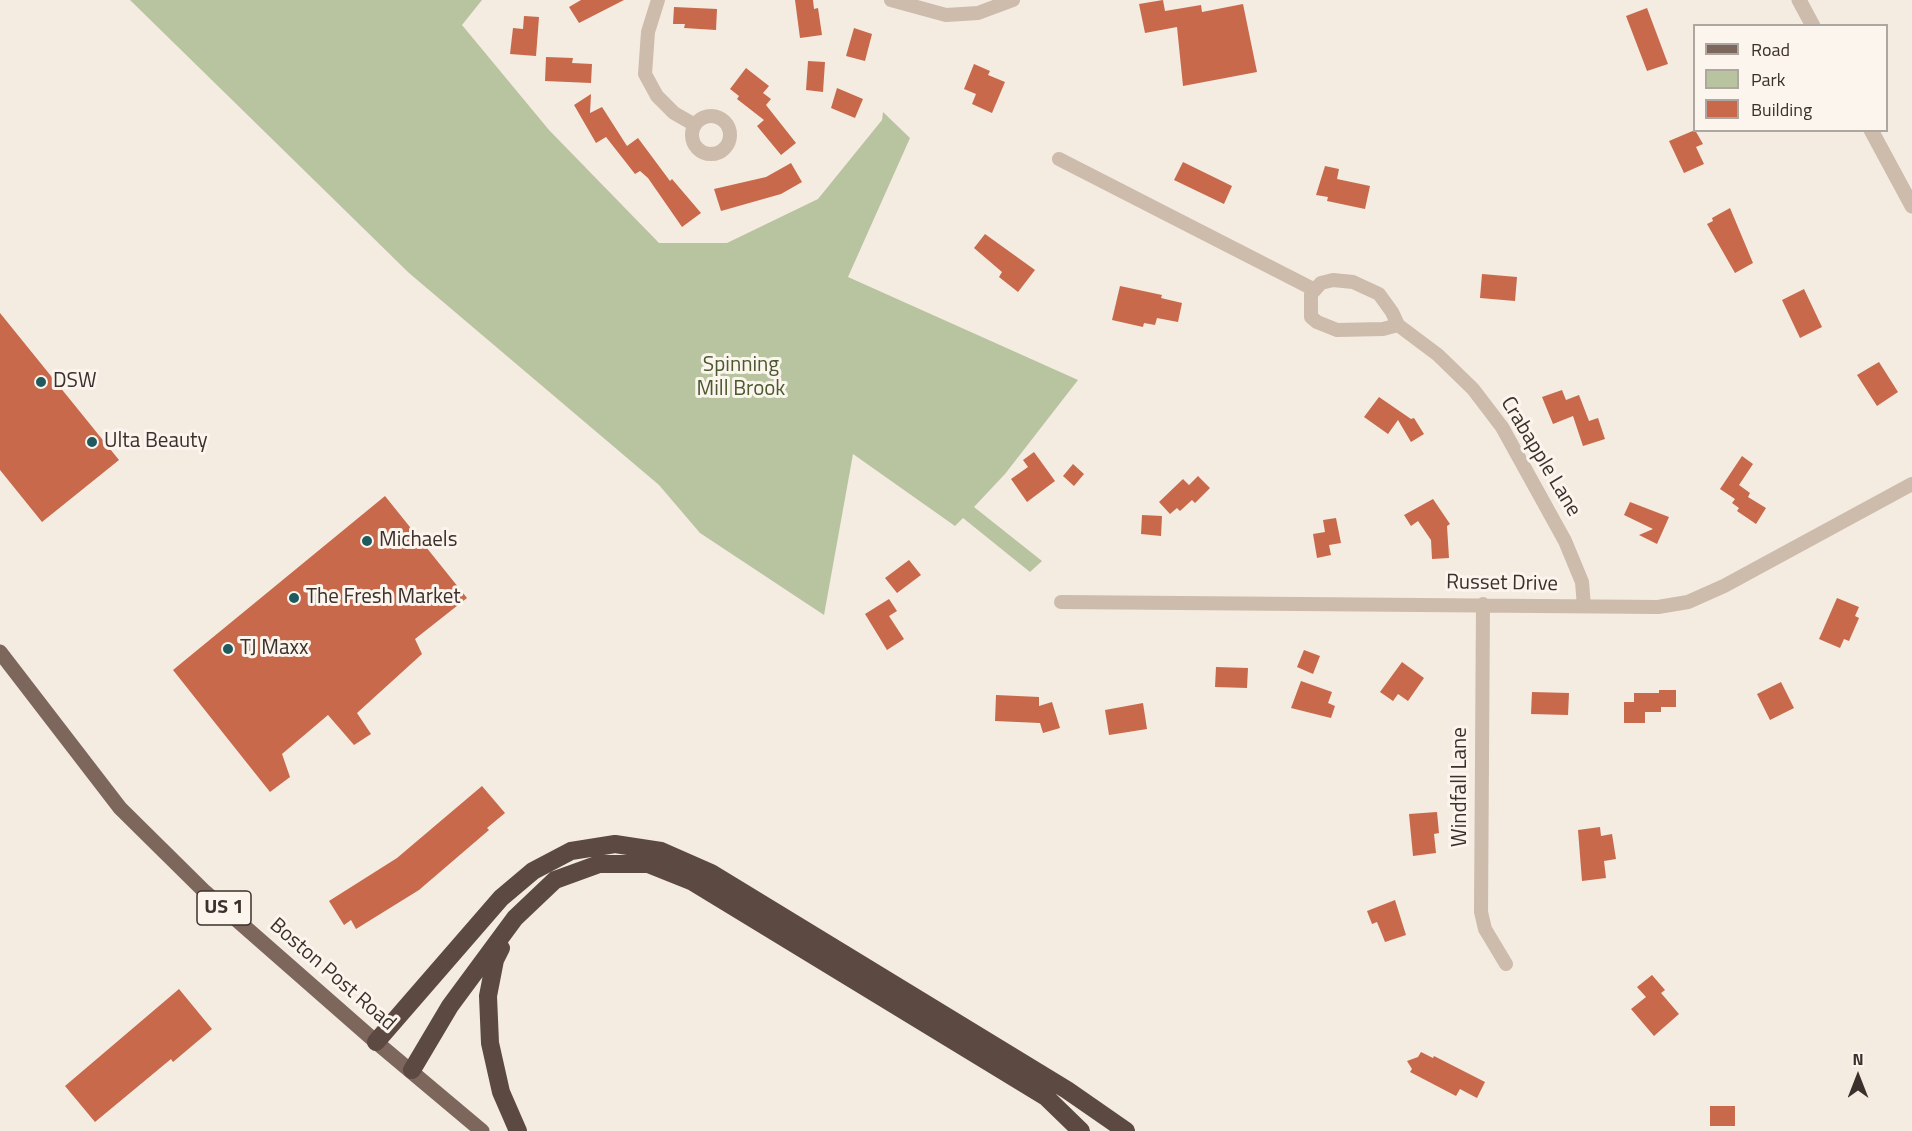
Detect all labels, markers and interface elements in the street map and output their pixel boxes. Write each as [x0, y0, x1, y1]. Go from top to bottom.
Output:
legend [1693, 24, 1888, 132]
text: Road [1751, 36, 1790, 63]
text: Park [1751, 66, 1785, 93]
text: Building [1751, 96, 1812, 123]
park label: Spinning Mill Brook [697, 353, 785, 403]
place label: DSW [53, 369, 97, 395]
marker: DSW [34, 375, 48, 389]
street label: Crabapple Lane [1494, 392, 1586, 522]
place label: Ulta Beauty [104, 429, 208, 455]
marker: Ulta Beauty [85, 435, 99, 449]
place label: Michaels [379, 528, 457, 554]
marker: Michaels [360, 534, 374, 548]
street label: Russet Drive [1446, 570, 1558, 598]
place label: The Fresh Market [306, 585, 461, 611]
marker: The Fresh Market [287, 591, 301, 605]
place label: TJ Maxx [240, 636, 308, 662]
marker: TJ Maxx [221, 642, 235, 656]
street label: Windfall Lane [1448, 727, 1474, 847]
road number: US 1 [197, 891, 251, 925]
street label: Boston Post Road [264, 913, 400, 1037]
north arrow [1828, 1047, 1888, 1107]
text: N [1852, 1047, 1864, 1071]

